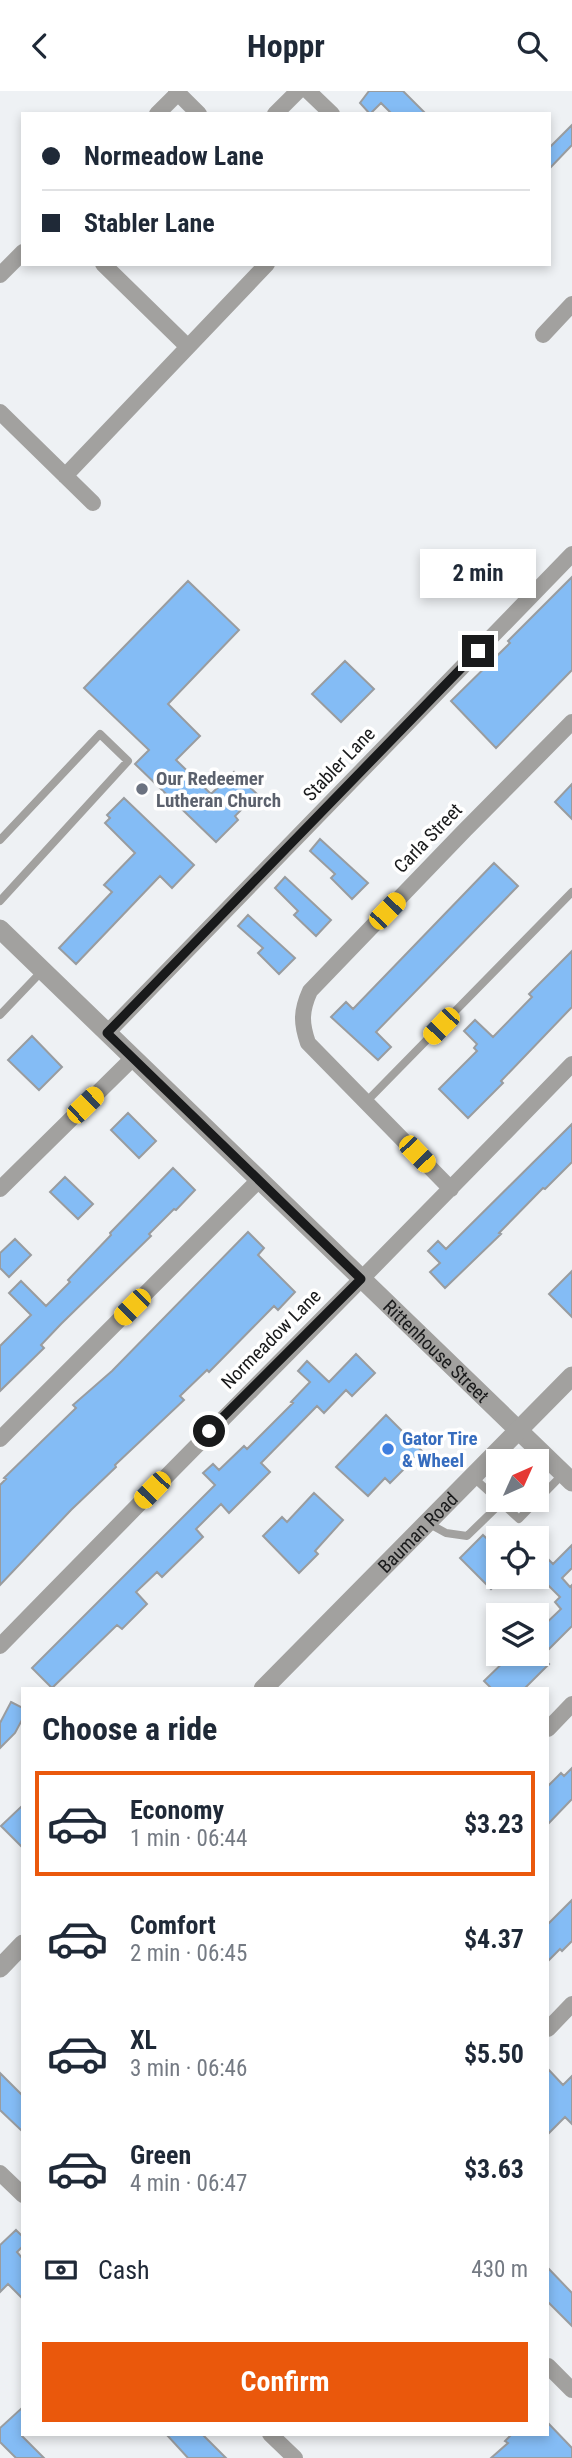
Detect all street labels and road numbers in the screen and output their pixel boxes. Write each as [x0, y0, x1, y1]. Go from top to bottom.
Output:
street label: Stabler Lane [298, 722, 380, 806]
street label: Carla Street [389, 798, 467, 878]
street label: Normeadow Lane [216, 1284, 326, 1394]
street label: Rittenhouse Street [379, 1295, 494, 1407]
street label: Bauman Road [373, 1487, 462, 1577]

